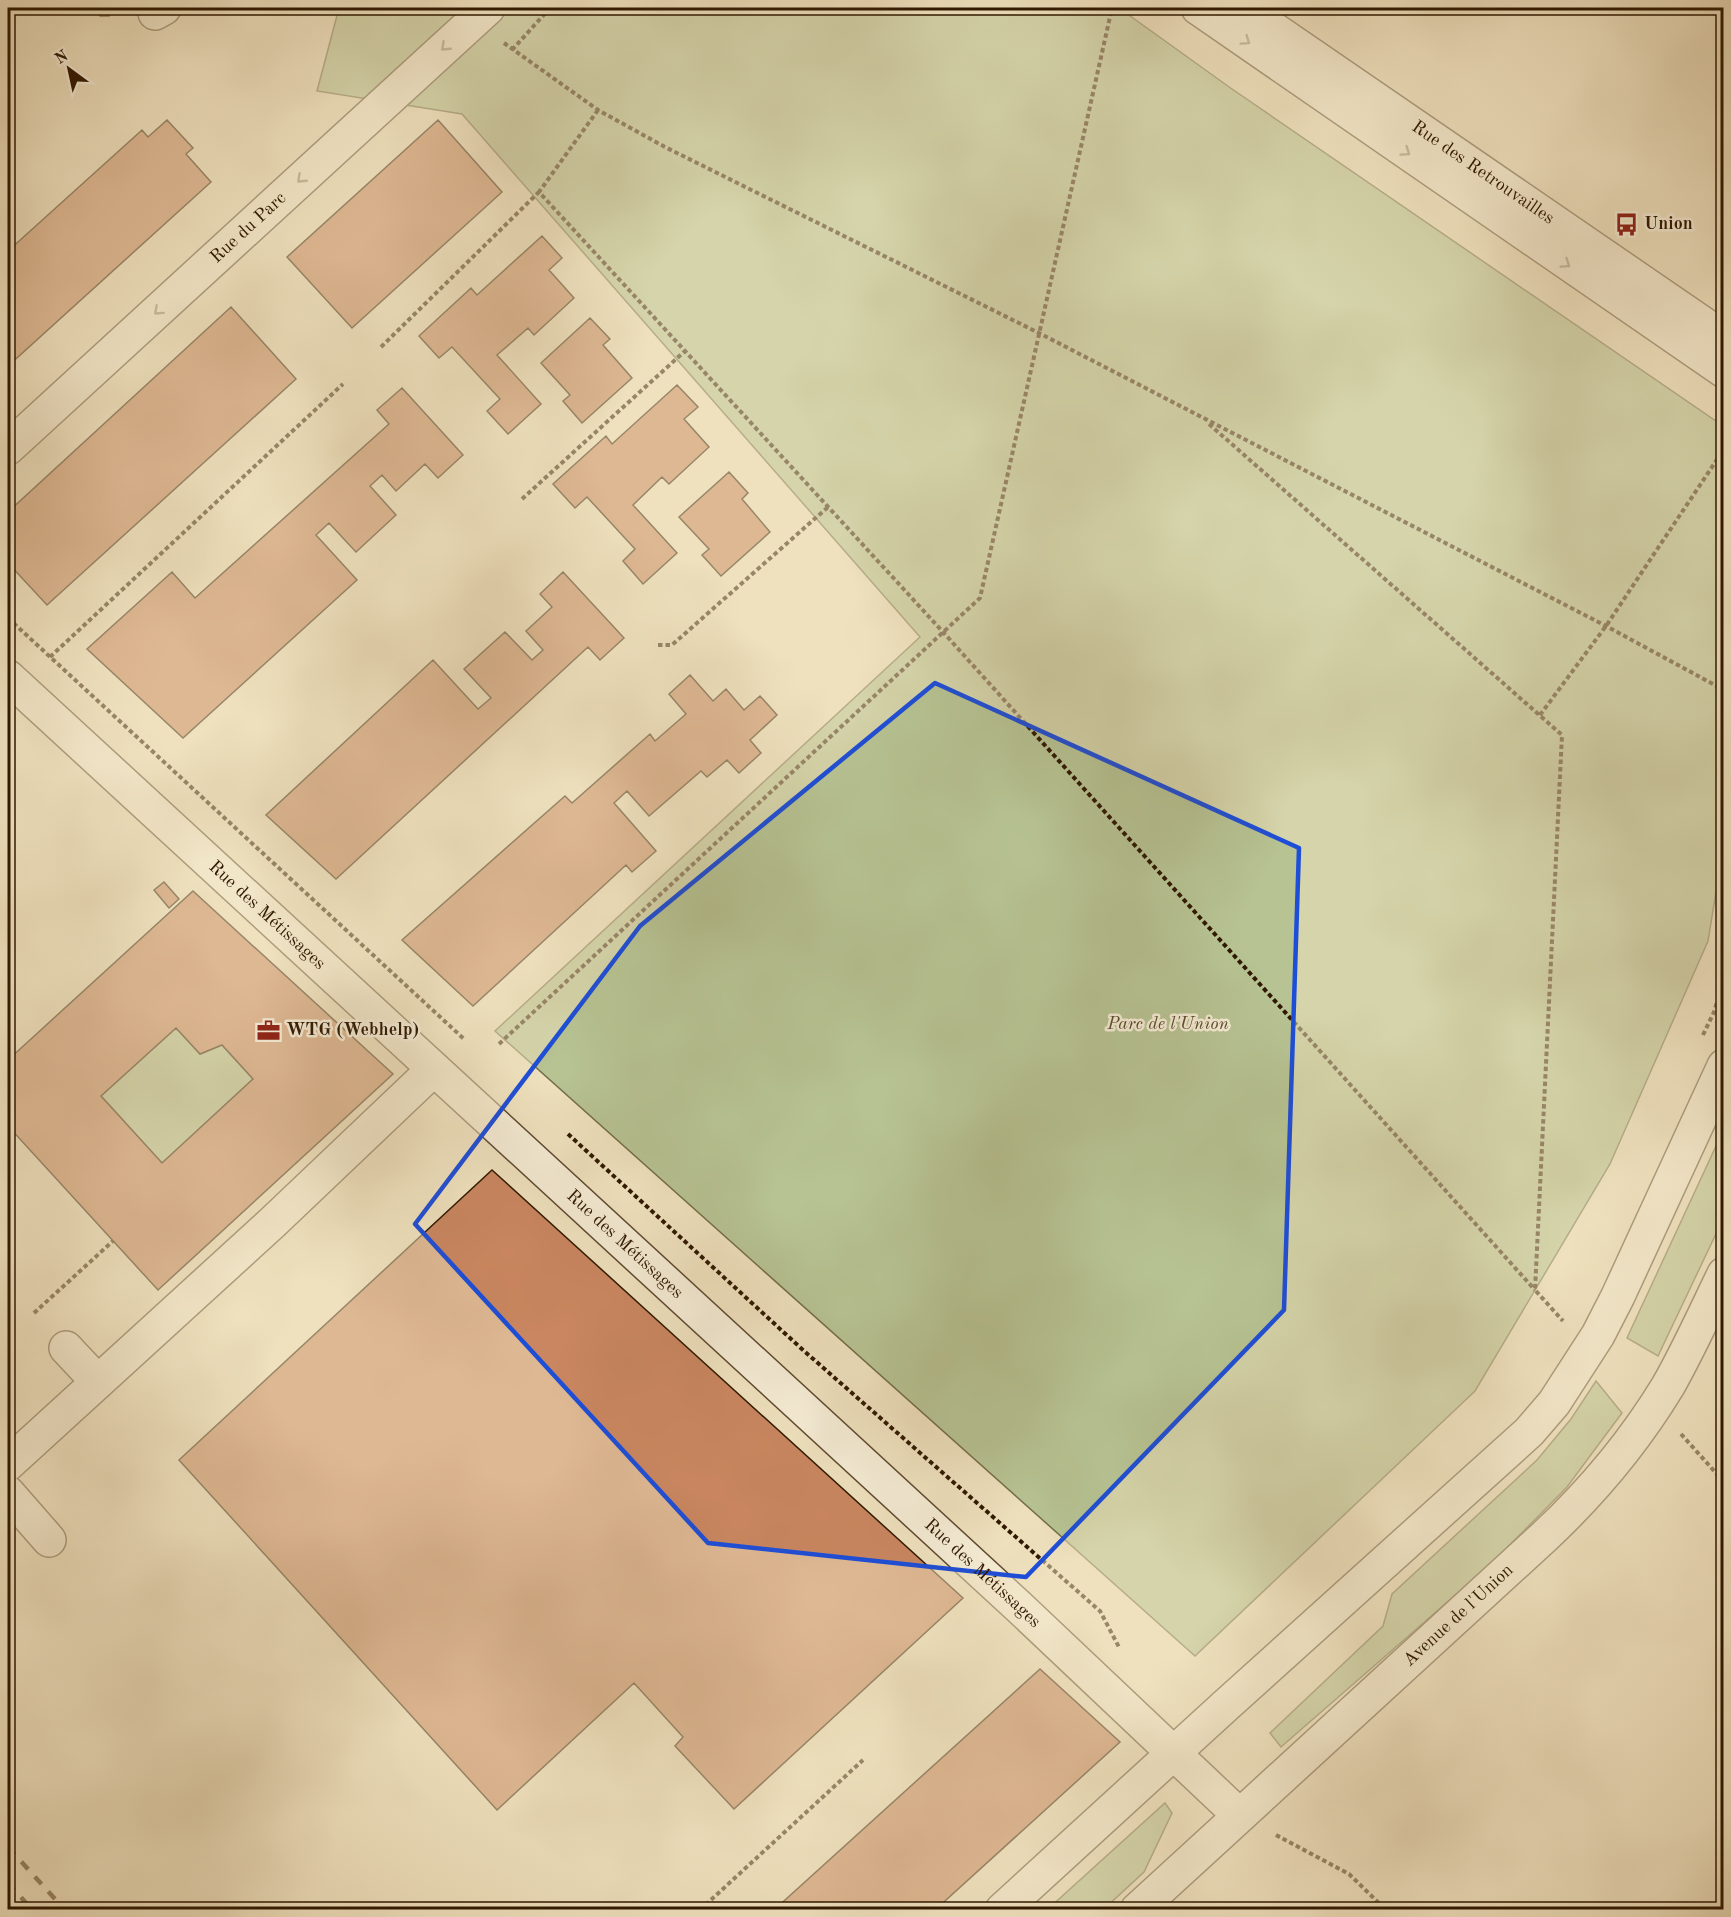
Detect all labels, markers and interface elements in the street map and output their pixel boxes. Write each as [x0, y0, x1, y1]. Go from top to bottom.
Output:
one-way arrow [1239, 34, 1250, 45]
north arrow [39, 39, 99, 99]
one-way arrow [441, 40, 452, 51]
text: N [52, 48, 72, 68]
street label: Rue des Retrouvailles [1408, 118, 1558, 228]
one-way arrow [1399, 145, 1410, 156]
one-way arrow [298, 172, 308, 183]
street label: Rue du Parc [207, 189, 290, 267]
bus stop icon: Union [1613, 211, 1639, 237]
place label: Union [1644, 215, 1693, 233]
one-way arrow [1559, 257, 1570, 268]
one-way arrow [154, 304, 164, 315]
street label: Rue des Métissages [205, 857, 329, 973]
park label: Parc de l'Union [1106, 1015, 1229, 1033]
office icon: WTG (Webhelp) [255, 1017, 281, 1043]
place label: WTG (Webhelp) [286, 1021, 419, 1039]
street label: Rue des Métissages [563, 1186, 687, 1302]
street label: Rue des Métissages [921, 1515, 1044, 1631]
street label: Avenue de l'Union [1400, 1561, 1517, 1670]

